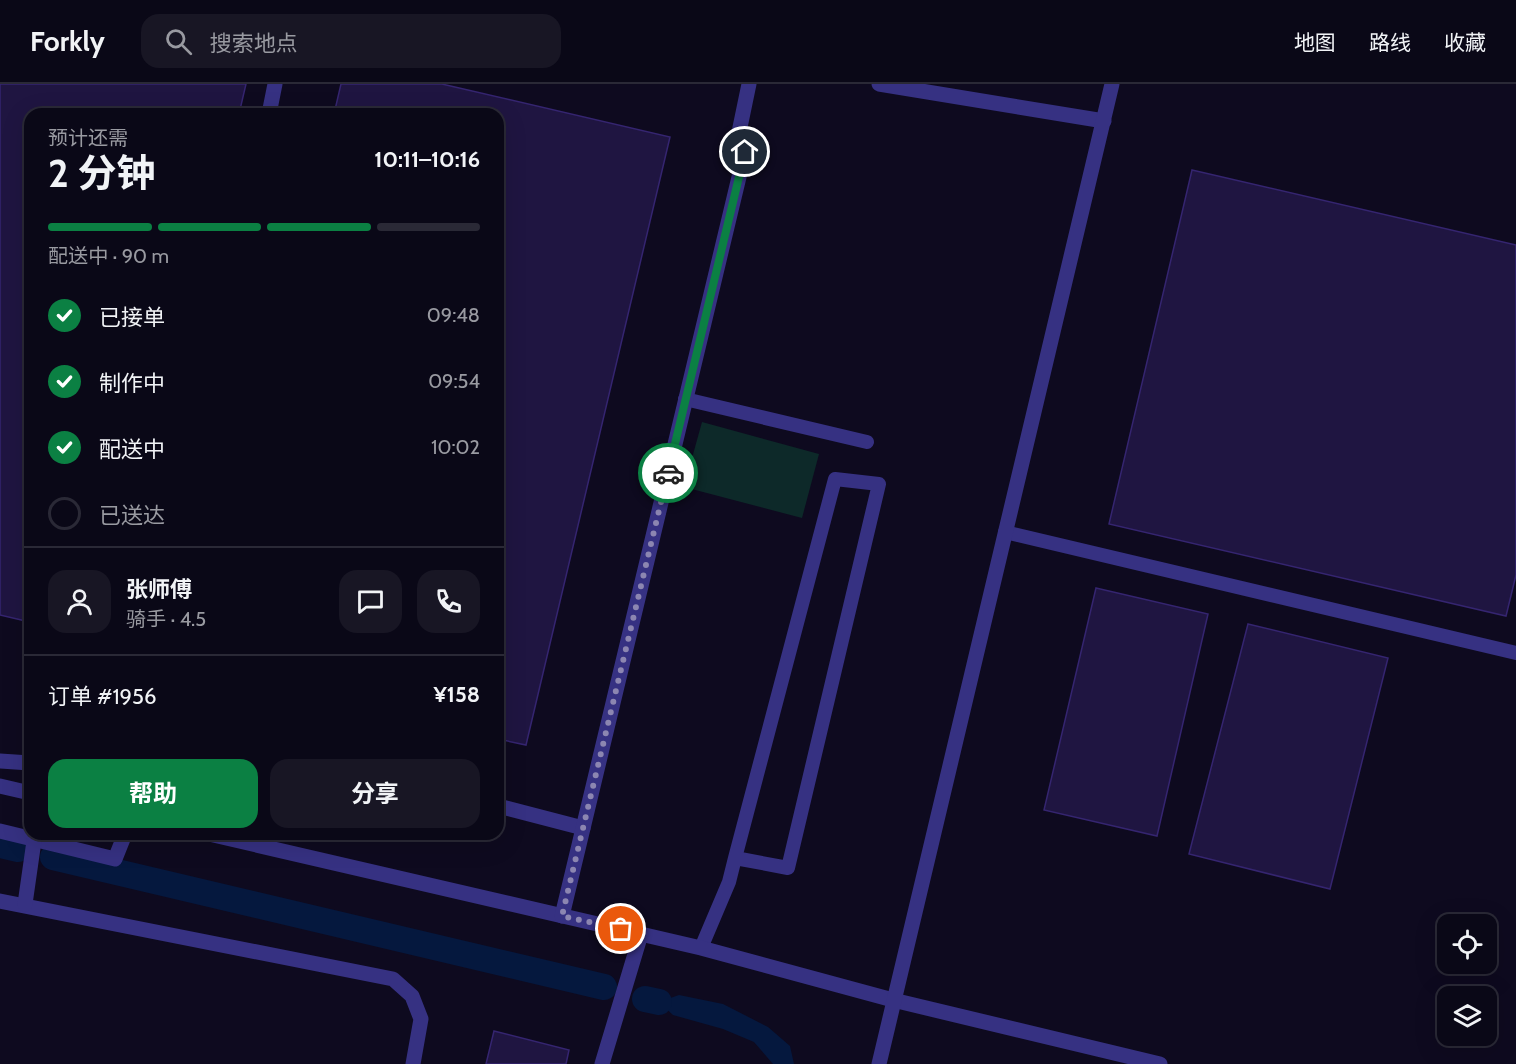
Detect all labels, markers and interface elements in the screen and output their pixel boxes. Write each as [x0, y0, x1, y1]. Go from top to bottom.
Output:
search box [141, 14, 561, 68]
text: Forkly [30, 24, 105, 58]
icon: search [162, 25, 195, 58]
text: 搜索地点 [210, 30, 298, 57]
text: 地图 [1294, 30, 1336, 55]
text: 路线 [1369, 30, 1411, 55]
text: 收藏 [1444, 30, 1486, 55]
text: 预计还需 [48, 126, 128, 150]
pin [719, 126, 770, 177]
icon: home [728, 135, 761, 168]
text: 10:11–10:16 [374, 146, 480, 173]
text: 2 分钟 [48, 149, 155, 197]
text: 配送中 · 90 m [48, 244, 169, 268]
icon: check [48, 299, 81, 332]
text: 09:48 [427, 303, 480, 327]
text: 已接单 [99, 304, 165, 331]
icon: check [48, 365, 81, 398]
text: 09:54 [428, 369, 480, 393]
text: 制作中 [99, 370, 165, 397]
icon: check [48, 431, 81, 464]
text: 10:02 [431, 435, 480, 459]
text: 配送中 [99, 436, 165, 463]
courier [638, 443, 698, 503]
icon: car [652, 457, 685, 490]
text: 已送达 [99, 502, 165, 529]
button: person [48, 570, 111, 633]
button: chat [339, 570, 402, 633]
button: phone [417, 570, 480, 633]
text: 张师傅 [126, 576, 192, 603]
text: 骑手 · 4.5 [126, 607, 206, 631]
text: ¥158 [433, 681, 480, 708]
text: 订单 #1956 [48, 683, 157, 710]
button: 帮助 [48, 759, 258, 828]
button: 分享 [270, 759, 480, 828]
pin [595, 903, 646, 954]
icon: bag [604, 912, 637, 945]
map controls [1437, 914, 1497, 1046]
button: locate [1437, 914, 1497, 974]
button: layers [1437, 986, 1497, 1046]

